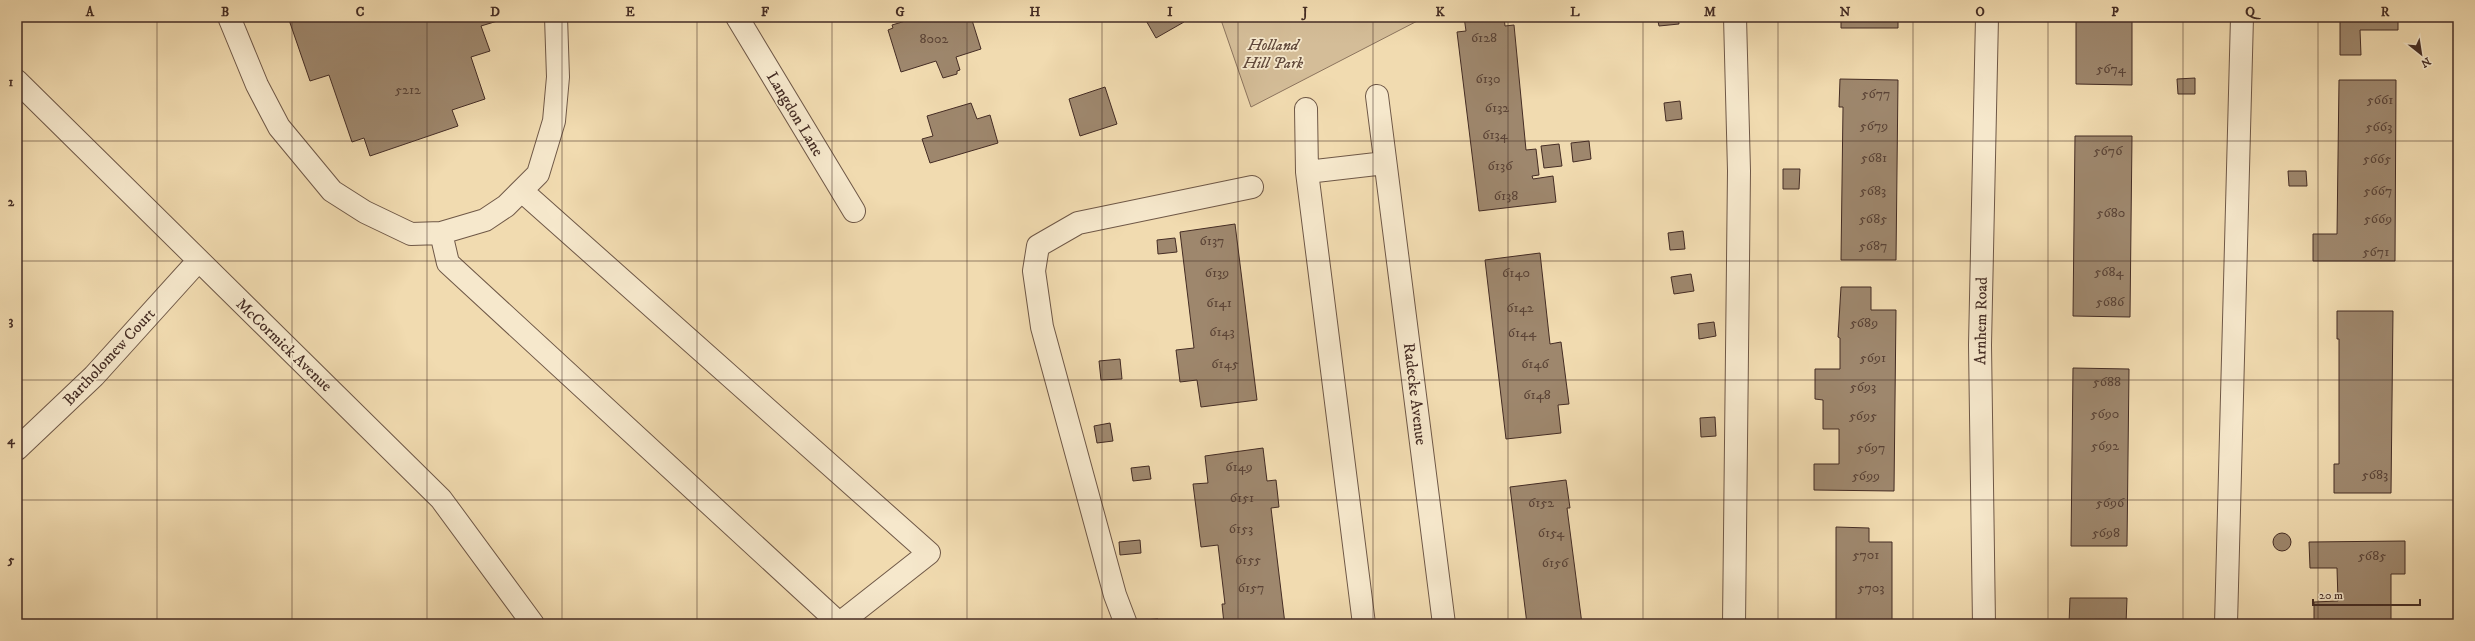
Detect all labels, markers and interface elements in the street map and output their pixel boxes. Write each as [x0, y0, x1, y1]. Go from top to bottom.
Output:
text: A [85, 4, 95, 20]
text: B [221, 4, 229, 20]
text: C [356, 4, 365, 20]
text: D [490, 4, 500, 20]
text: E [625, 4, 635, 20]
text: F [761, 4, 770, 20]
text: G [895, 4, 905, 20]
text: H [1030, 4, 1041, 20]
text: I [1167, 4, 1173, 20]
text: J [1300, 4, 1308, 21]
text: K [1435, 4, 1445, 20]
text: L [1570, 4, 1580, 20]
text: M [1704, 4, 1716, 20]
text: N [1840, 4, 1851, 20]
text: O [1975, 4, 1985, 20]
text: P [2111, 4, 2119, 20]
text: Q [2245, 4, 2261, 20]
text: R [2381, 4, 2390, 20]
house number: 6128 [1471, 29, 1497, 47]
house number: 8002 [920, 30, 949, 48]
north arrow [2401, 34, 2441, 74]
park label: Holland Hill Park [1242, 35, 1304, 73]
text: N [2418, 53, 2433, 70]
house number: 5674 [2096, 60, 2127, 78]
street label: Langdon Lane [762, 68, 828, 160]
house number: 6130 [1475, 70, 1501, 88]
text: 1 [9, 74, 14, 90]
house number: 5212 [395, 81, 421, 99]
house number: 5677 [1862, 85, 1891, 103]
house number: 5661 [2367, 91, 2393, 109]
house number: 6132 [1485, 99, 1509, 117]
house number: 5679 [1860, 117, 1888, 135]
house number: 5663 [2366, 118, 2392, 136]
house number: 6134 [1482, 126, 1509, 144]
house number: 5676 [2094, 142, 2123, 160]
house number: 5681 [1861, 149, 1887, 167]
house number: 5665 [2363, 150, 2391, 168]
house number: 6136 [1488, 157, 1513, 175]
house number: 5683 [1860, 182, 1886, 200]
house number: 5667 [2364, 182, 2392, 200]
house number: 6138 [1494, 187, 1518, 205]
text: 2 [8, 194, 15, 210]
house number: 5680 [2097, 204, 2125, 222]
house number: 5685 [1859, 210, 1887, 228]
house number: 5669 [2364, 210, 2392, 228]
house number: 6137 [1200, 232, 1224, 250]
house number: 5687 [1859, 237, 1887, 255]
house number: 5671 [2363, 243, 2389, 261]
house number: 5684 [2094, 263, 2125, 281]
house number: 6139 [1205, 264, 1229, 282]
house number: 6140 [1502, 264, 1530, 282]
street label: Arnhem Road [1970, 277, 1992, 365]
house number: 5686 [2096, 293, 2125, 311]
street label: McCormick Avenue [232, 294, 337, 396]
house number: 6141 [1206, 294, 1232, 312]
house number: 6142 [1506, 299, 1534, 317]
street label: Bartholomew Court [59, 304, 159, 410]
text: 3 [9, 313, 14, 329]
house number: 5689 [1850, 314, 1878, 332]
house number: 6143 [1209, 323, 1235, 341]
house number: 6144 [1508, 324, 1537, 342]
street label: Radecke Avenue [1399, 342, 1431, 447]
house number: 5691 [1860, 349, 1886, 367]
house number: 6145 [1211, 355, 1239, 373]
house number: 6146 [1521, 355, 1550, 373]
house number: 5688 [2093, 373, 2121, 391]
house number: 5693 [1850, 378, 1876, 396]
house number: 6148 [1523, 386, 1551, 404]
house number: 5690 [2091, 405, 2119, 423]
house number: 5695 [1849, 407, 1877, 425]
text: 4 [6, 432, 15, 449]
house number: 5692 [2091, 437, 2119, 455]
house number: 5697 [1857, 439, 1885, 457]
house number: 6149 [1225, 458, 1253, 476]
house number: 5683 [2362, 466, 2388, 484]
house number: 5699 [1852, 467, 1880, 485]
house number: 6151 [1230, 489, 1254, 507]
house number: 6152 [1528, 494, 1554, 512]
house number: 5696 [2096, 494, 2125, 512]
house number: 6153 [1229, 520, 1253, 538]
house number: 6154 [1538, 524, 1565, 542]
house number: 5698 [2092, 524, 2120, 542]
house number: 5701 [1853, 546, 1879, 564]
house number: 5685 [2358, 547, 2386, 565]
house number: 6155 [1235, 551, 1261, 569]
text: 5 [7, 552, 15, 568]
house number: 6156 [1542, 554, 1569, 572]
house number: 6157 [1238, 579, 1264, 597]
house number: 5703 [1857, 579, 1885, 597]
scale bar [2313, 581, 2420, 607]
text: 20 m [2319, 588, 2343, 603]

